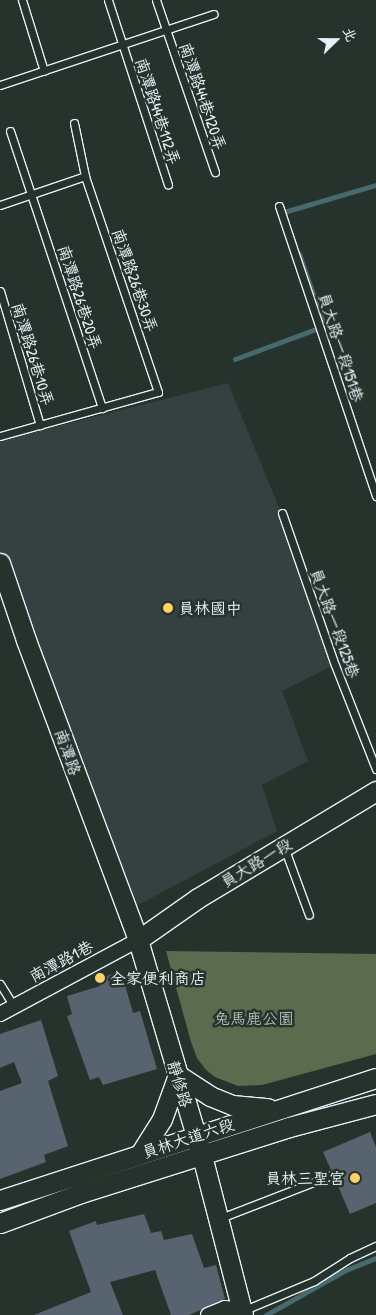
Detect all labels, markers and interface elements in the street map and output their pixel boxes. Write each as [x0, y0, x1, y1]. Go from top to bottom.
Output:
north arrow [311, 15, 361, 65]
text: 北 [339, 24, 362, 44]
street label: 南潭路44巷120弄 [176, 40, 230, 152]
street label: 南潭路44巷112弄 [132, 55, 184, 167]
street label: 南潭路26巷30弄 [108, 226, 162, 334]
street label: 南潭路26巷20弄 [54, 242, 106, 352]
street label: 員大路一段151巷 [314, 290, 368, 404]
street label: 南潭路26巷10弄 [8, 300, 58, 408]
street label: 員大路一段125巷 [306, 565, 364, 681]
place label: 員林國中 [178, 598, 242, 618]
marker: 員林國中 [162, 602, 174, 614]
street label: 南潭路 [51, 726, 85, 778]
street label: 員大路一段 [217, 834, 295, 892]
street label: 南潭路1巷 [26, 936, 96, 986]
place label: 全家便利商店 [110, 968, 206, 988]
marker: 全家便利商店 [94, 972, 106, 984]
park label: 兔馬鹿公園 [214, 1008, 294, 1028]
street label: 靜修路 [164, 1058, 196, 1110]
street label: 員林大道六段 [139, 1114, 237, 1162]
place label: 員林三聖宮 [265, 1168, 345, 1188]
marker: 員林三聖宮 [349, 1172, 361, 1184]

